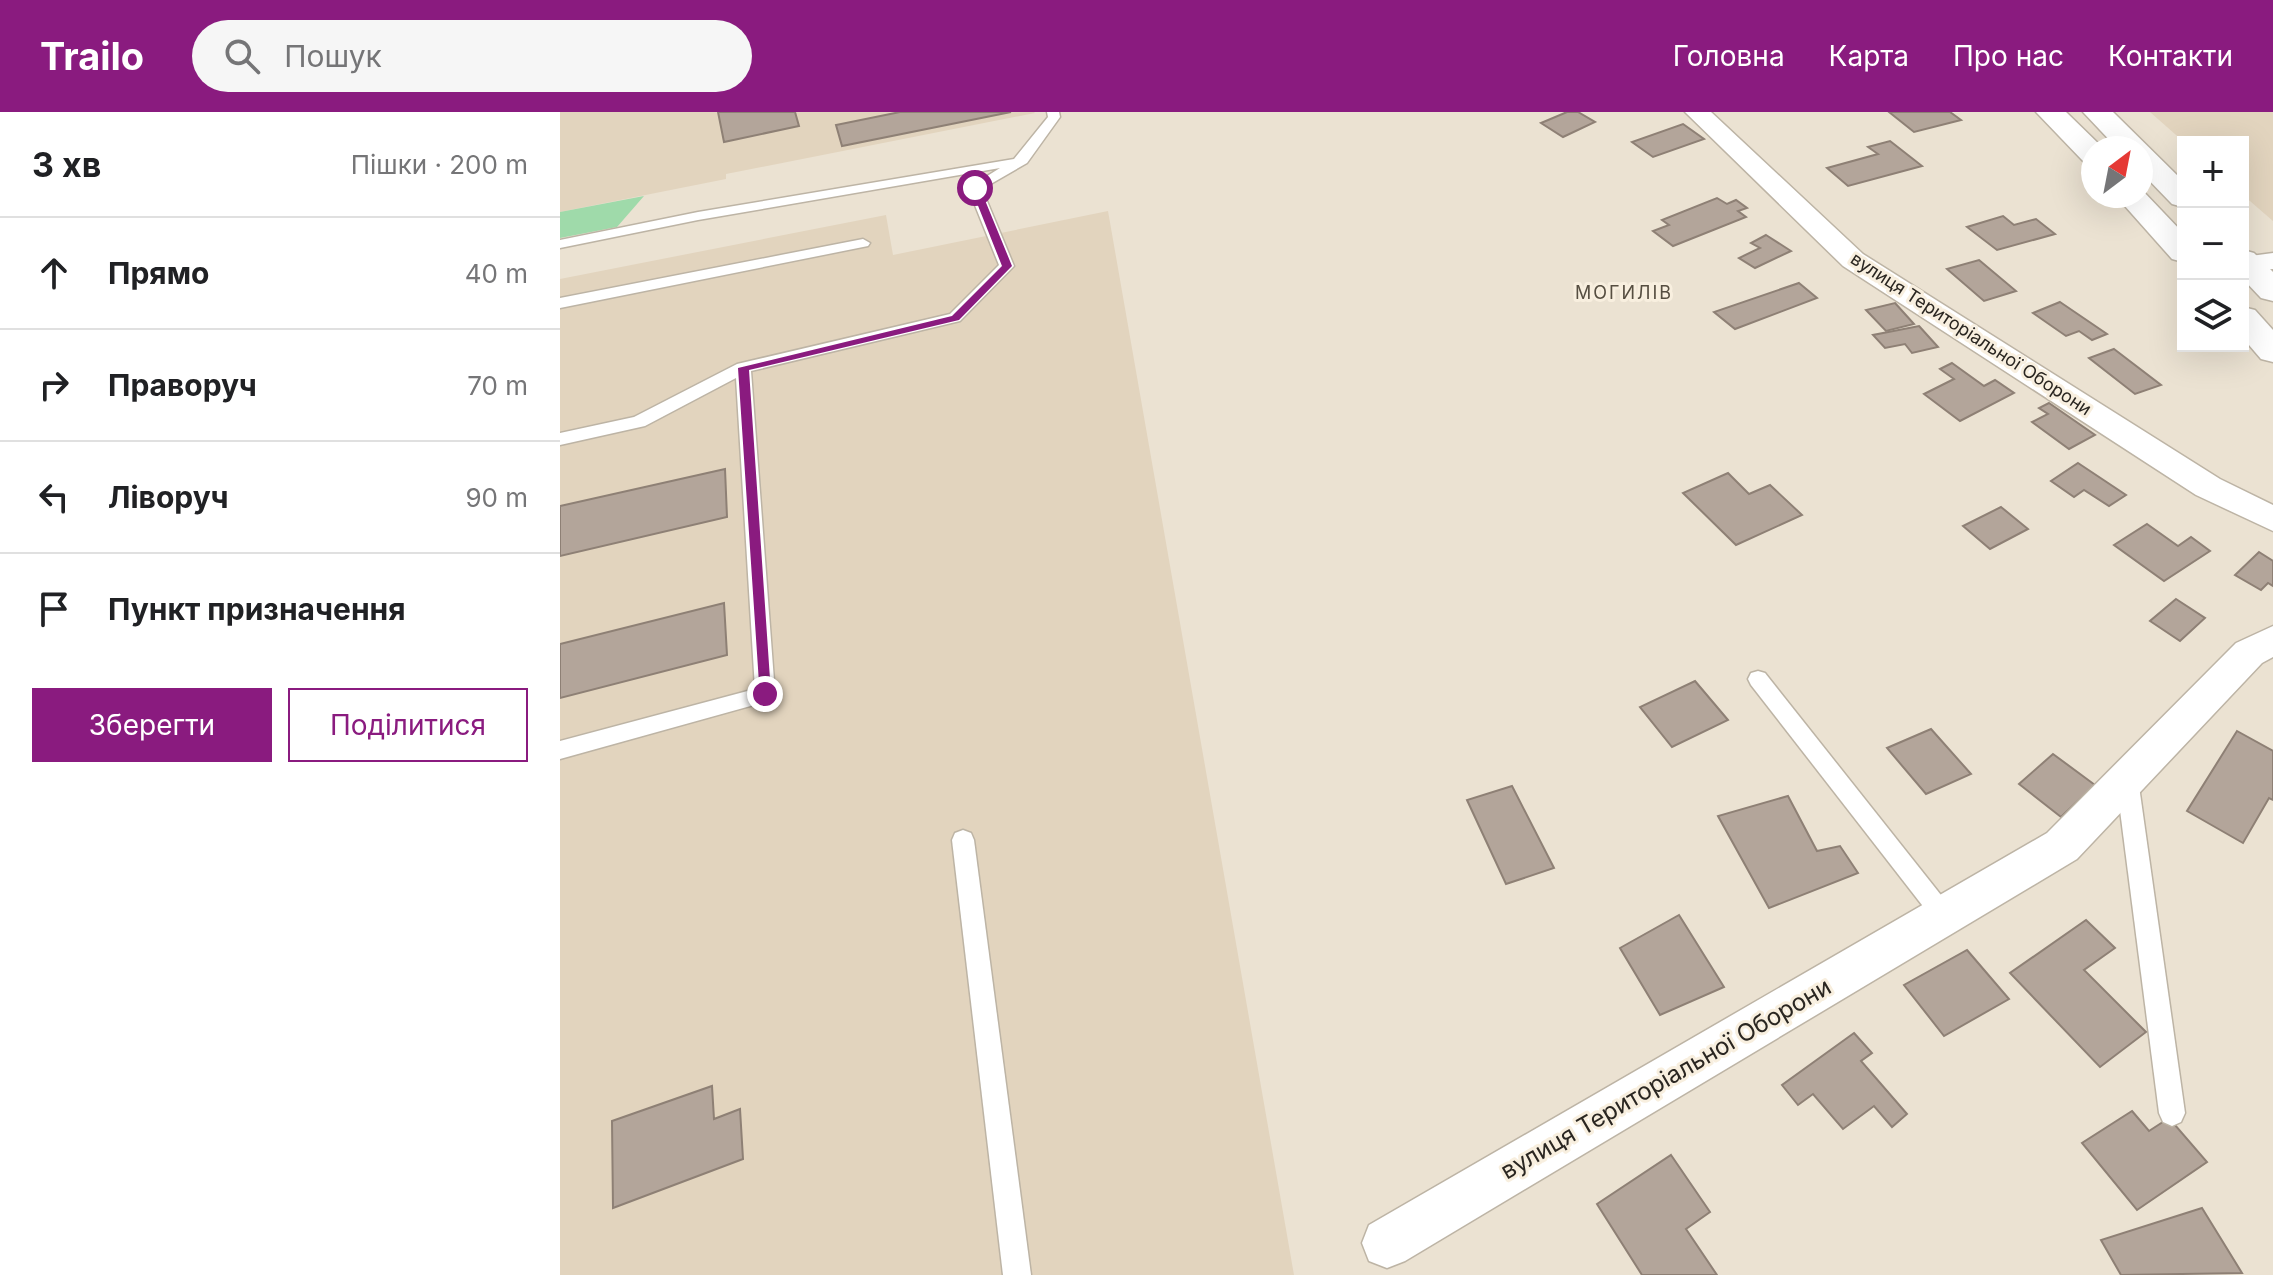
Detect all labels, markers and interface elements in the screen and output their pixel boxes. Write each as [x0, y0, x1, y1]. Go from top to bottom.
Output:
search box [192, 20, 752, 92]
text: Trailo [40, 33, 144, 79]
icon: search [220, 34, 264, 78]
text: Пошук [284, 38, 382, 74]
text: Головна [1673, 39, 1785, 73]
text: Карта [1829, 39, 1909, 73]
text: Про нас [1953, 39, 2064, 73]
text: Контакти [2108, 39, 2233, 73]
north arrow [2081, 136, 2153, 208]
map controls [2177, 136, 2249, 352]
button: + [2177, 136, 2249, 208]
text: 3 хв [32, 144, 101, 185]
text: Пішки · 200 m [351, 149, 528, 180]
route start [957, 170, 993, 206]
button: − [2177, 208, 2249, 280]
street label: вулиця Територіальної Оборони [1847, 248, 2095, 419]
icon: ahead [32, 251, 76, 295]
text: Прямо [108, 255, 209, 291]
text: 40 m [465, 258, 528, 289]
button: layers [2177, 280, 2249, 352]
district label: МОГИЛІВ [1575, 282, 1673, 303]
icon: right [32, 363, 76, 407]
text: Праворуч [108, 367, 257, 403]
text: 70 m [467, 370, 528, 401]
icon: left [32, 475, 76, 519]
text: Ліворуч [108, 479, 228, 515]
text: 90 m [465, 482, 528, 513]
icon: arrive [32, 587, 76, 631]
text: Пункт призначення [108, 591, 406, 627]
route end [747, 676, 783, 712]
button: Зберегти [32, 688, 272, 762]
button: Поділитися [288, 688, 528, 762]
street label: вулиця Територіальної Оборони [1495, 972, 1836, 1185]

